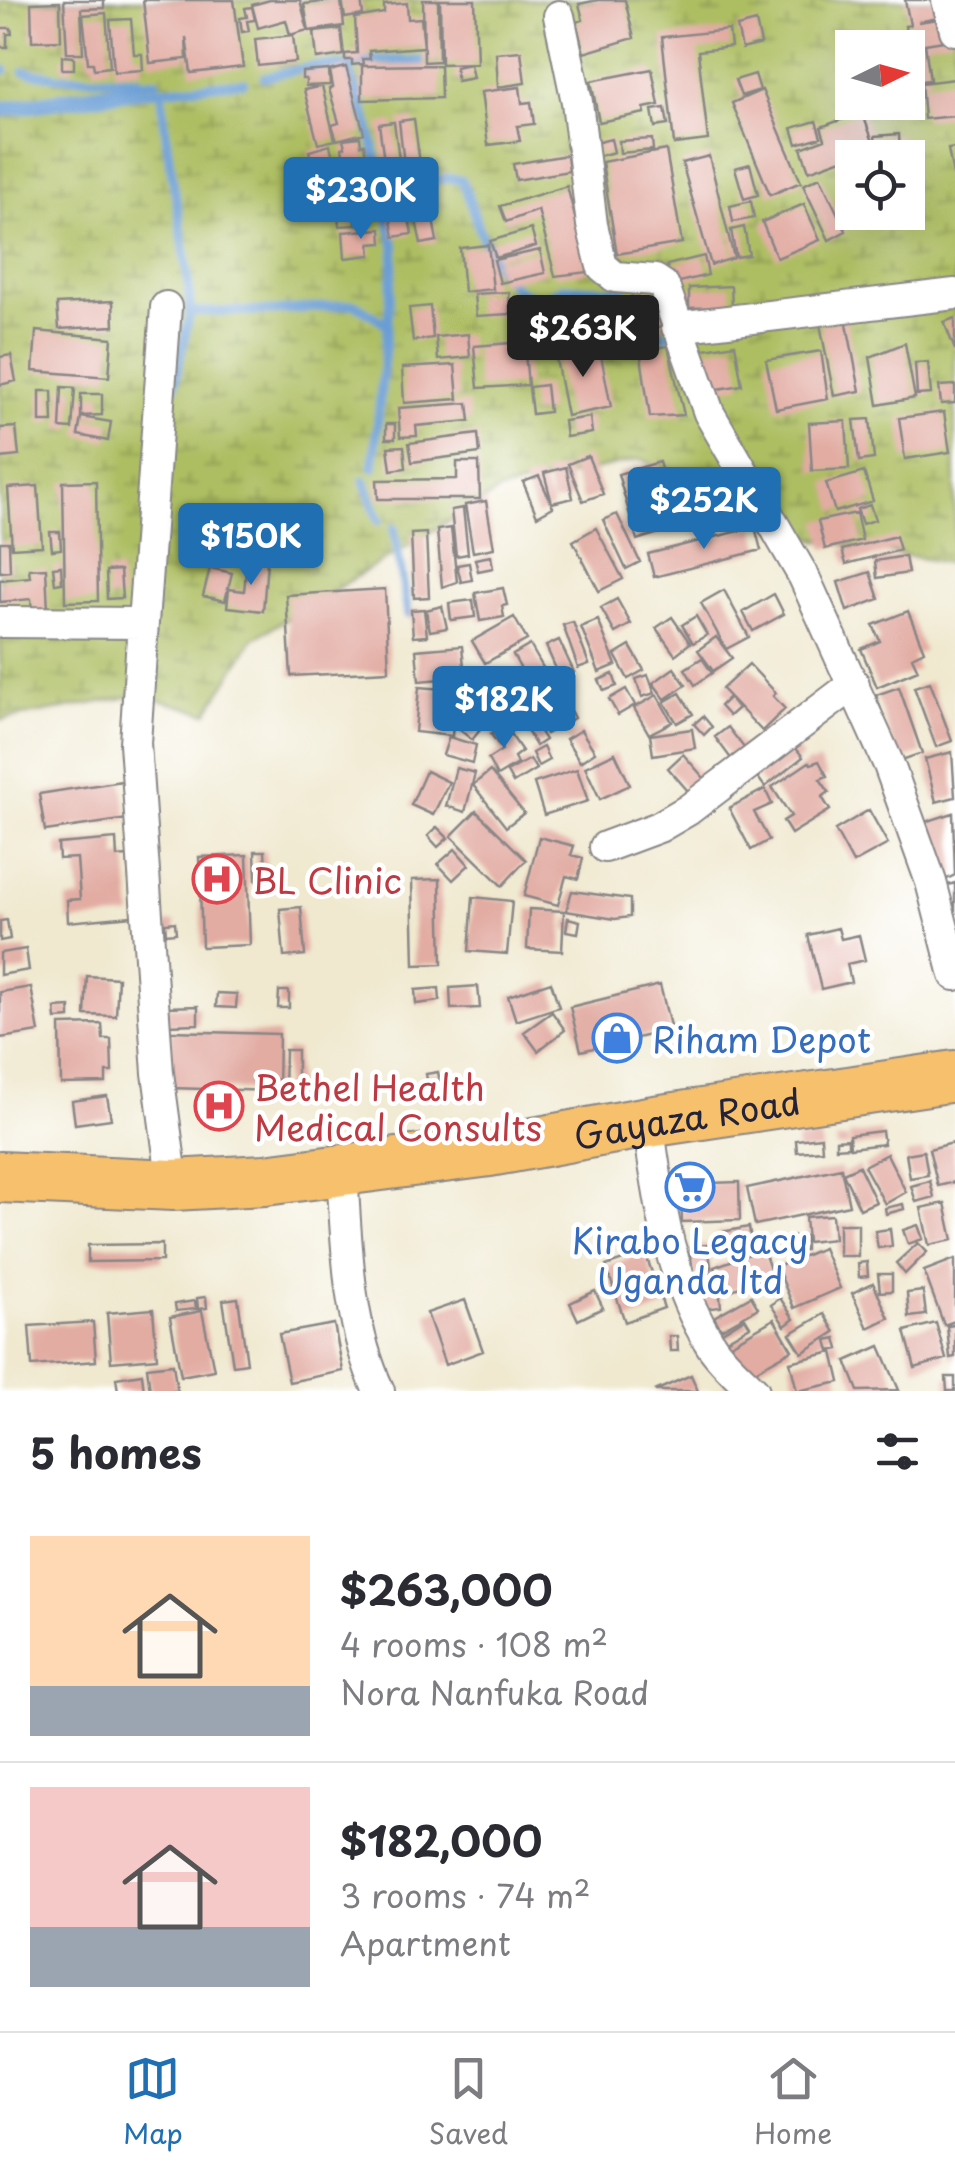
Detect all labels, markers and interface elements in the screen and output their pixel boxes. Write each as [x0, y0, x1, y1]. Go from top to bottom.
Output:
north arrow [835, 30, 925, 120]
map controls [835, 30, 925, 230]
button: locate [835, 140, 925, 230]
pin: $230K [291, 157, 431, 242]
text: $230K [306, 165, 416, 213]
pin: $263K [513, 295, 653, 380]
text: $263K [529, 303, 637, 351]
pin: $252K [634, 467, 774, 552]
text: $252K [650, 475, 758, 523]
pin: $150K [181, 503, 321, 588]
text: $150K [200, 511, 302, 559]
pin: $182K [434, 666, 574, 751]
text: $182K [454, 674, 554, 722]
hospital icon: BL Clinic [191, 853, 243, 905]
place label: BL Clinic [252, 853, 402, 906]
shop icon: Riham Depot [591, 1012, 643, 1064]
place label: Riham Depot [652, 1012, 871, 1065]
place label: Bethel Health Medical Consults [254, 1060, 542, 1153]
street label: Gayaza Road [569, 1073, 804, 1162]
hospital icon: Bethel Health Medical Consults [193, 1080, 245, 1132]
supermarket icon: Kirabo Legacy Uganda ltd [664, 1161, 716, 1213]
place label: Kirabo Legacy Uganda ltd [571, 1213, 809, 1306]
text: 5 homes [30, 1420, 202, 1483]
icon: filters [870, 1424, 925, 1479]
text: $263,000 [340, 1557, 553, 1620]
icon: home [110, 1576, 230, 1696]
text: 4 rooms · 108 m² [340, 1620, 608, 1668]
text: Nora Nanfuka Road [340, 1668, 649, 1716]
text: $182,000 [340, 1808, 542, 1871]
icon: home [110, 1827, 230, 1947]
text: 3 rooms · 74 m² [340, 1871, 590, 1919]
text: Apartment [340, 1919, 511, 1967]
tab: Map [123, 2051, 183, 2154]
tab: Saved [429, 2051, 508, 2154]
tab: Home [754, 2051, 832, 2154]

